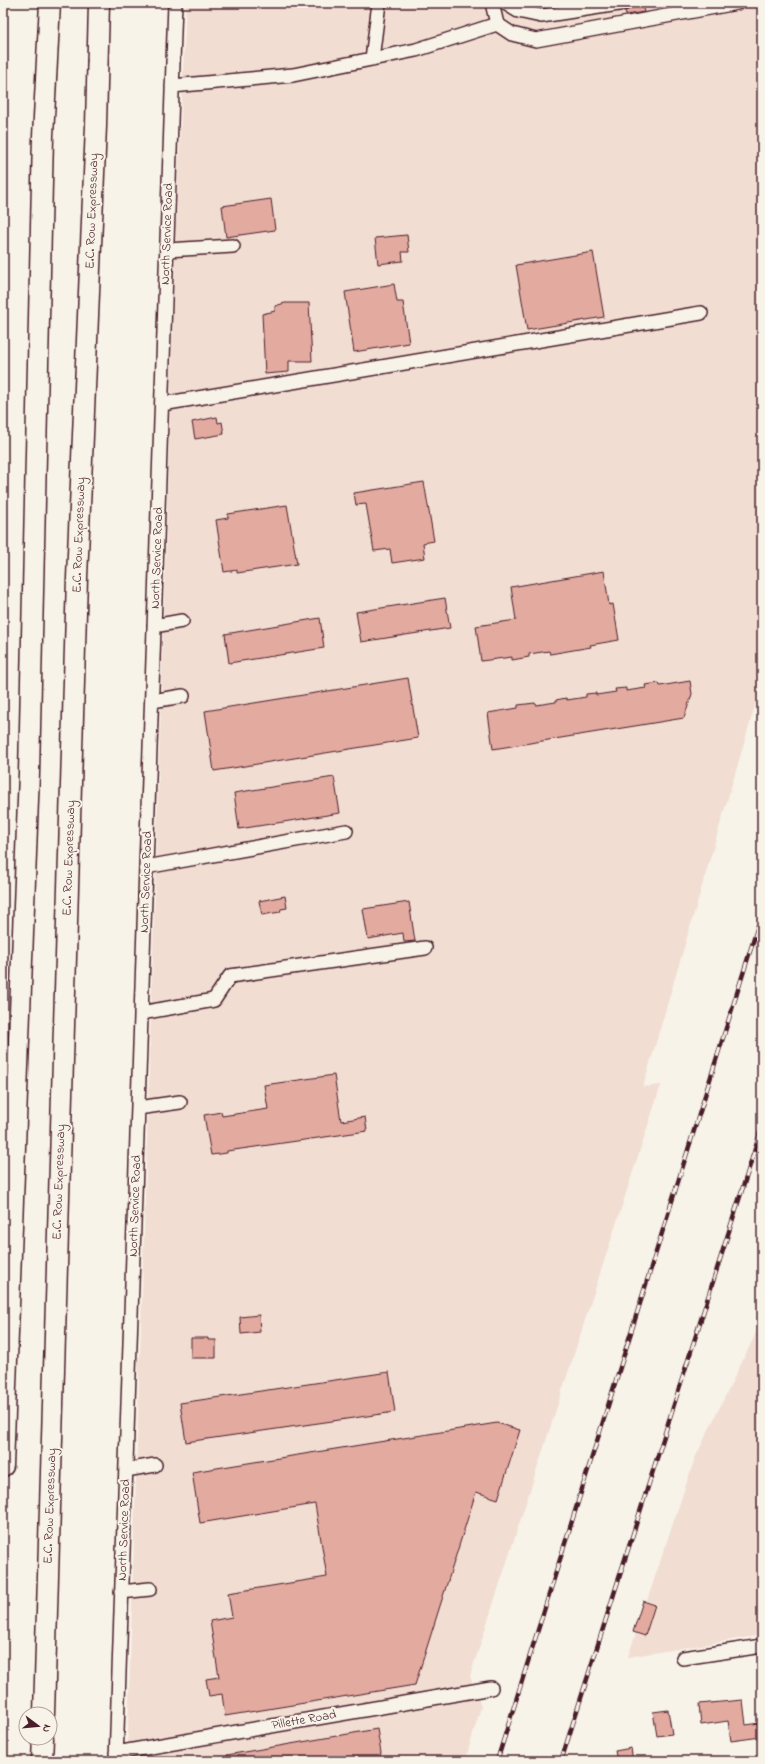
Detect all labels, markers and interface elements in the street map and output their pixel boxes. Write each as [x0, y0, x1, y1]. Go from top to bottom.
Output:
street label: E.C. Row Expressway [80, 153, 105, 269]
street label: North Service Road [156, 182, 178, 285]
street label: E.C. Row Expressway [67, 477, 92, 593]
street label: North Service Road [146, 506, 168, 609]
street label: E.C. Row Expressway [57, 800, 82, 916]
street label: North Service Road [135, 830, 157, 933]
street label: E.C. Row Expressway [47, 1124, 72, 1240]
street label: North Service Road [124, 1154, 146, 1257]
street label: E.C. Row Expressway [38, 1448, 63, 1564]
street label: North Service Road [113, 1478, 135, 1581]
street label: Pillette Road [270, 1705, 339, 1735]
north arrow [18, 1706, 58, 1746]
text: N [38, 1723, 55, 1734]

